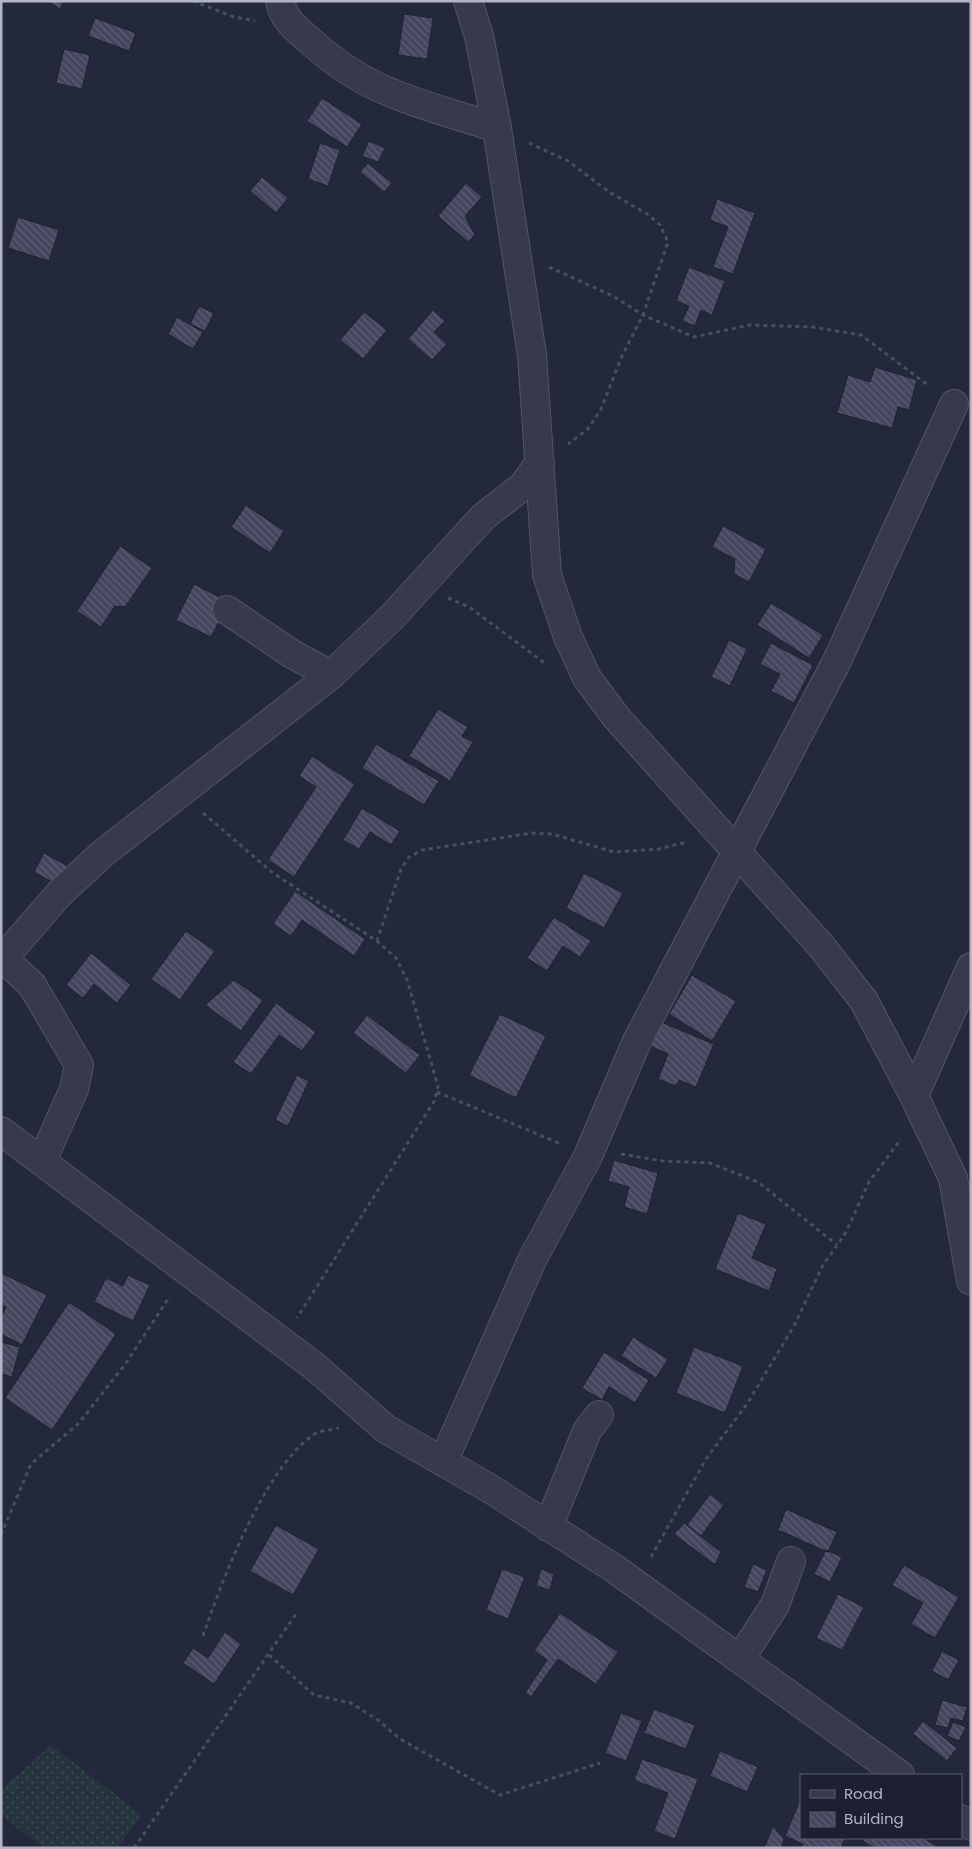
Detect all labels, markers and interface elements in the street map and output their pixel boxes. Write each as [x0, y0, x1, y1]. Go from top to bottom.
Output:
legend [800, 1774, 962, 1839]
text: Road [844, 1783, 883, 1804]
text: Building [844, 1808, 904, 1829]

